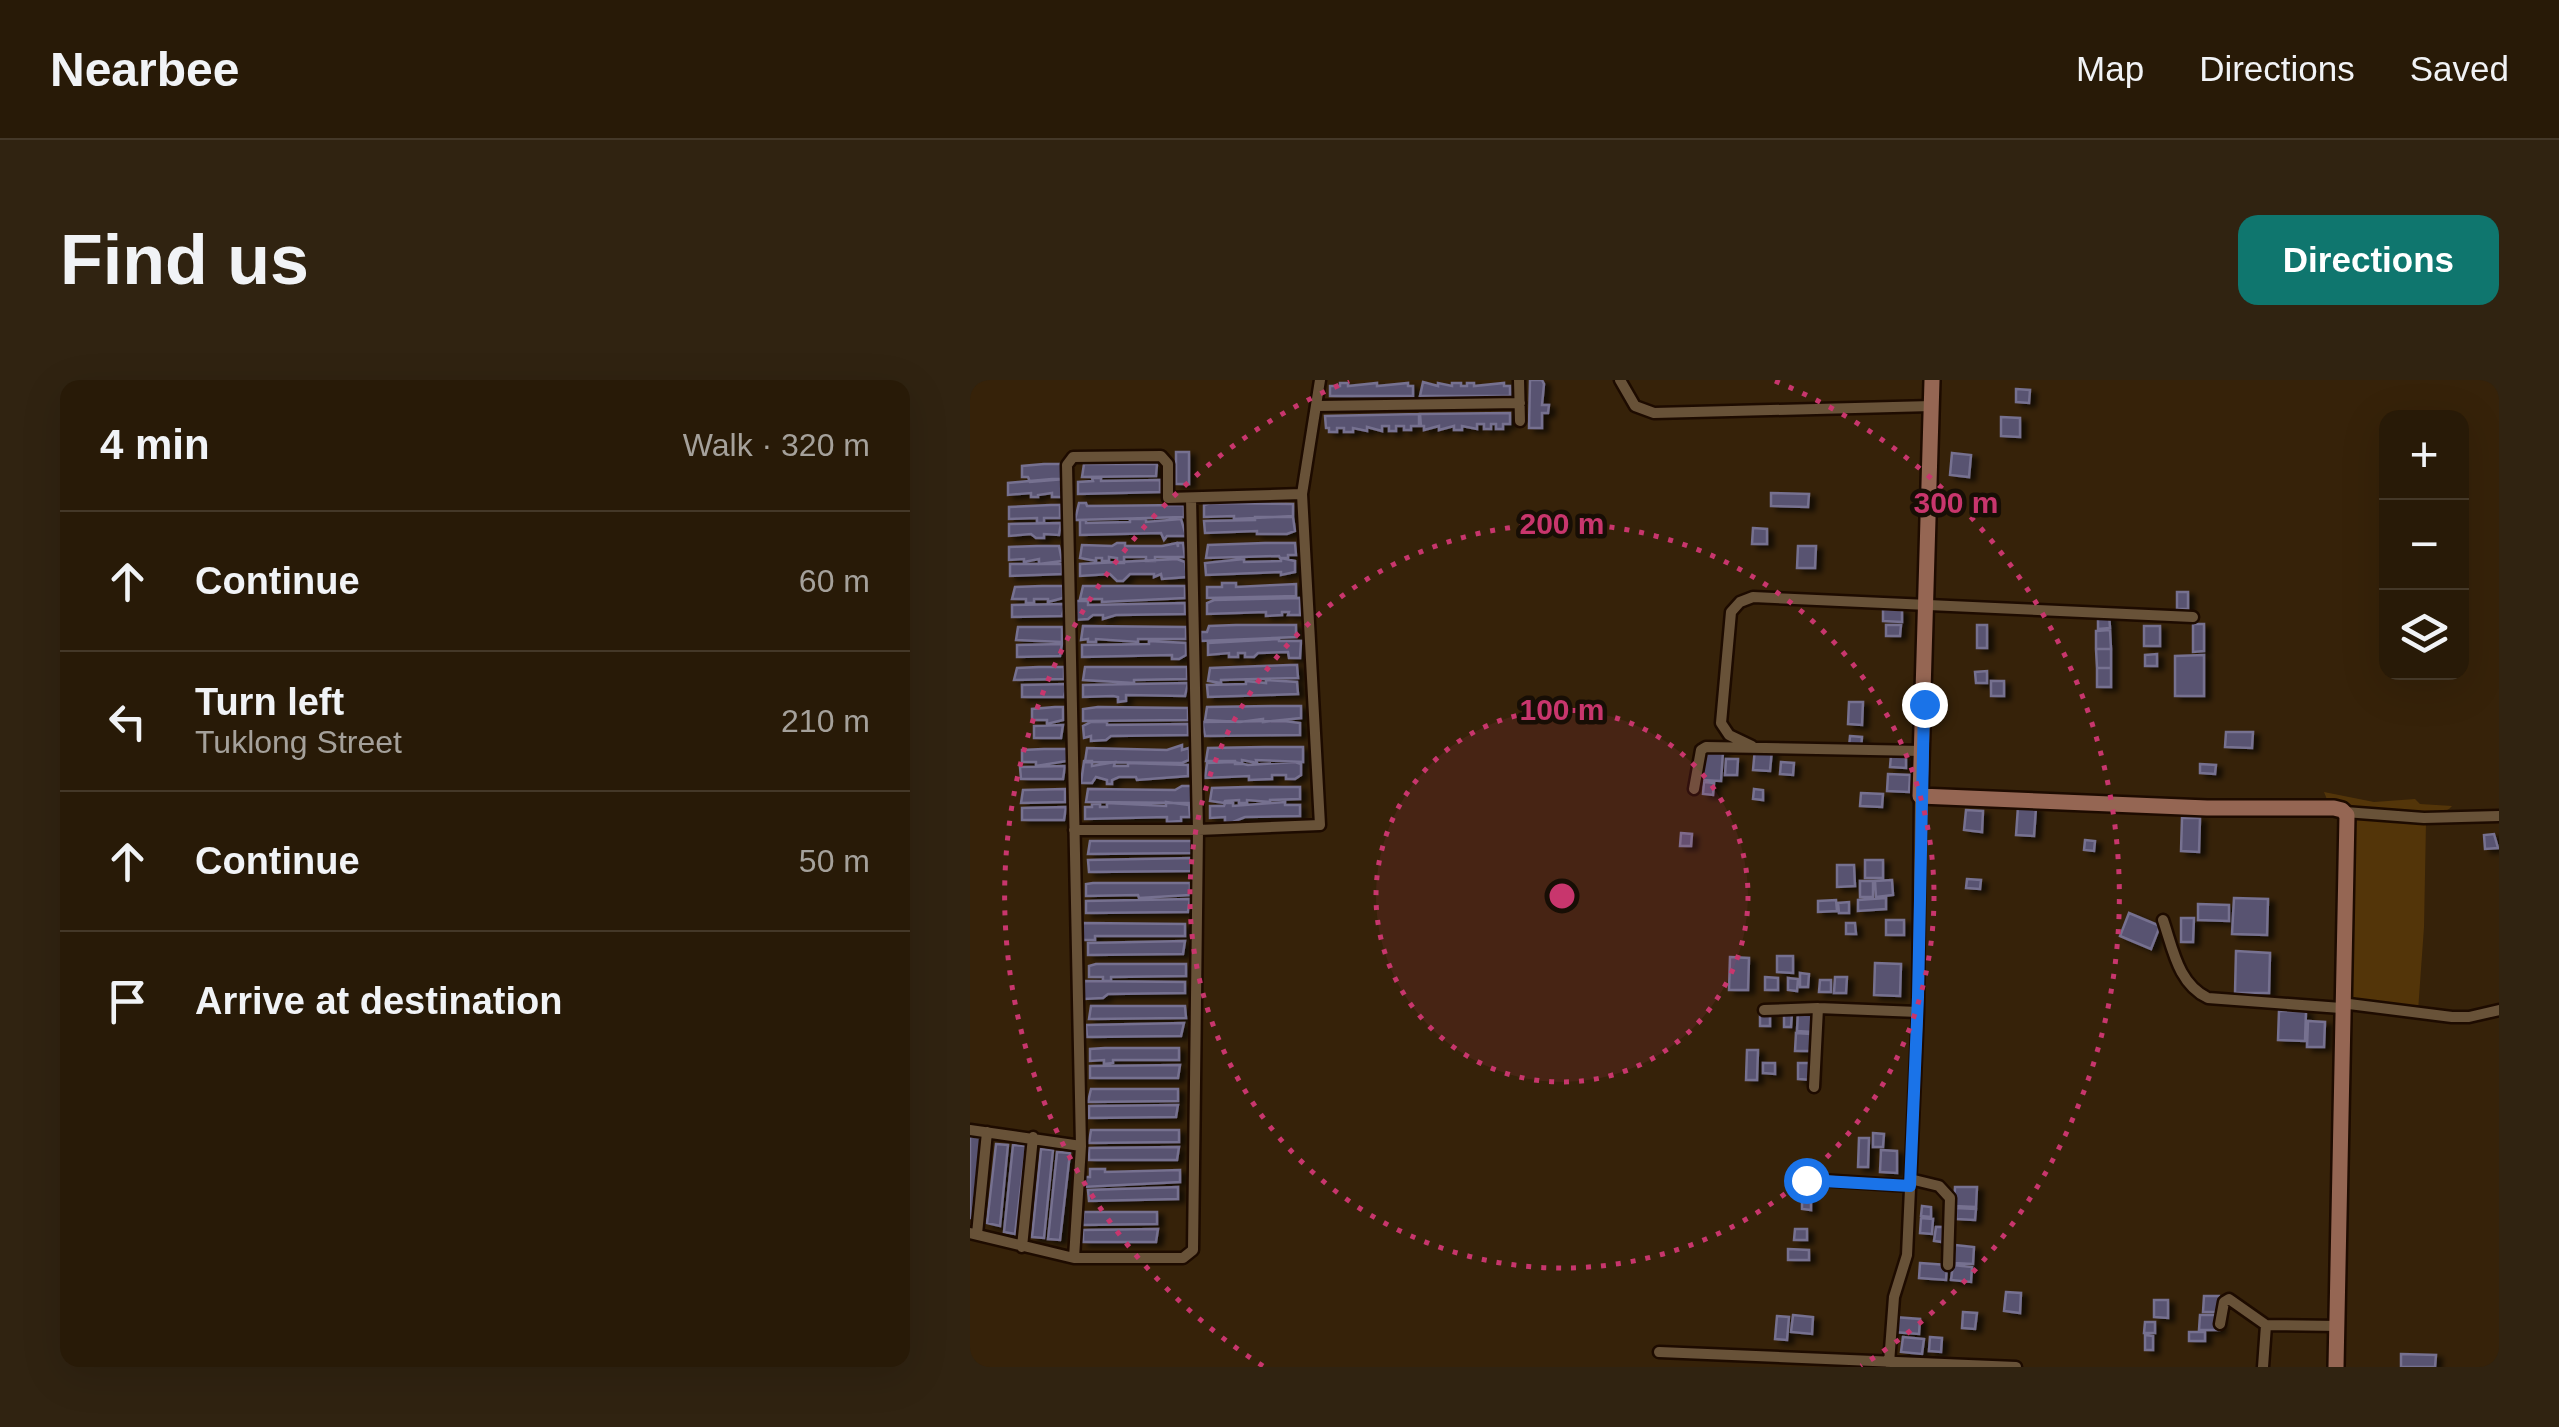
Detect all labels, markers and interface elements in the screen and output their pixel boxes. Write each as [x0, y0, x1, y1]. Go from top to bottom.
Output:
text: Nearbee [50, 43, 239, 96]
text: Map [2076, 49, 2144, 88]
text: Directions [2199, 49, 2355, 88]
text: Saved [2410, 49, 2509, 88]
button: Directions [2238, 215, 2499, 305]
text: Find us [60, 221, 309, 299]
map controls [2379, 410, 2469, 680]
button: + [2379, 410, 2469, 500]
text: 4 min [100, 421, 210, 468]
text: Walk · 320 m [683, 427, 870, 463]
text: 300 m [1913, 486, 1999, 519]
button: − [2379, 500, 2469, 590]
text: 200 m [1519, 507, 1605, 540]
icon: ahead [100, 554, 155, 609]
text: Continue [195, 560, 360, 602]
text: 60 m [799, 563, 870, 599]
button: layers [2379, 590, 2469, 680]
text: Turn left [195, 681, 344, 723]
route end [1902, 682, 1948, 728]
text: 100 m [1519, 693, 1605, 726]
icon: left [100, 694, 155, 749]
text: 210 m [781, 703, 870, 739]
text: Tuklong Street [195, 724, 402, 760]
icon: ahead [100, 834, 155, 889]
text: Continue [195, 840, 360, 882]
text: 50 m [799, 843, 870, 879]
centre of rings [1544, 878, 1580, 914]
icon: arrive [100, 974, 155, 1029]
text: Arrive at destination [195, 980, 562, 1022]
route start [1784, 1158, 1830, 1204]

